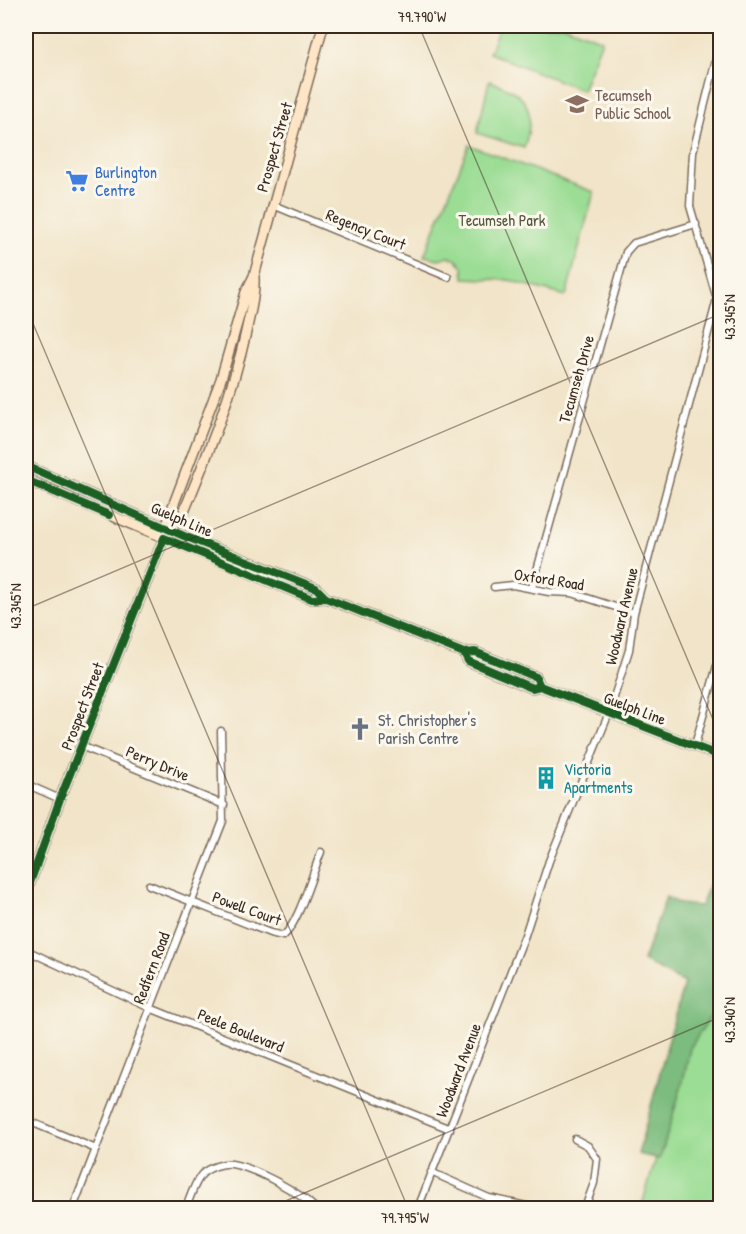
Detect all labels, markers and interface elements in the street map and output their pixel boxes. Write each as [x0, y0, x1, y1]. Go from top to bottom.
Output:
text: 79.790°W [398, 6, 447, 27]
place label: Tecumseh Public School [595, 84, 672, 124]
school or university icon: Tecumseh Public School [564, 91, 590, 117]
street label: Prospect Street [251, 99, 297, 194]
place label: Burlington Centre [95, 161, 157, 201]
supermarket icon: Burlington Centre [64, 168, 90, 194]
street label: Regency Court [323, 203, 410, 255]
park label: Tecumseh Park [458, 209, 546, 231]
text: 43.345°N [719, 294, 740, 340]
street label: Tecumseh Drive [553, 332, 599, 425]
street label: Guelph Line [148, 496, 217, 542]
street label: Oxford Road [512, 563, 586, 595]
street label: Woodward Avenue [599, 565, 643, 667]
text: 43.345°N [5, 583, 26, 629]
street label: Prospect Street [55, 659, 109, 753]
street label: Guelph Line [601, 686, 670, 730]
place label: St. Christopher's Parish Centre [378, 709, 476, 749]
church icon: St. Christopher's Parish Centre [347, 716, 373, 742]
street label: Perry Drive [123, 740, 194, 786]
place label: Victoria Apartments [564, 758, 633, 798]
building icon: Victoria Apartments [533, 765, 559, 791]
street label: Powell Court [210, 885, 285, 931]
street label: Redfern Road [127, 929, 175, 1007]
text: 43.340°N [719, 997, 740, 1043]
street label: Peele Boulevard [195, 1003, 287, 1057]
street label: Woodward Avenue [430, 1019, 486, 1120]
text: 79.795°W [381, 1207, 430, 1228]

